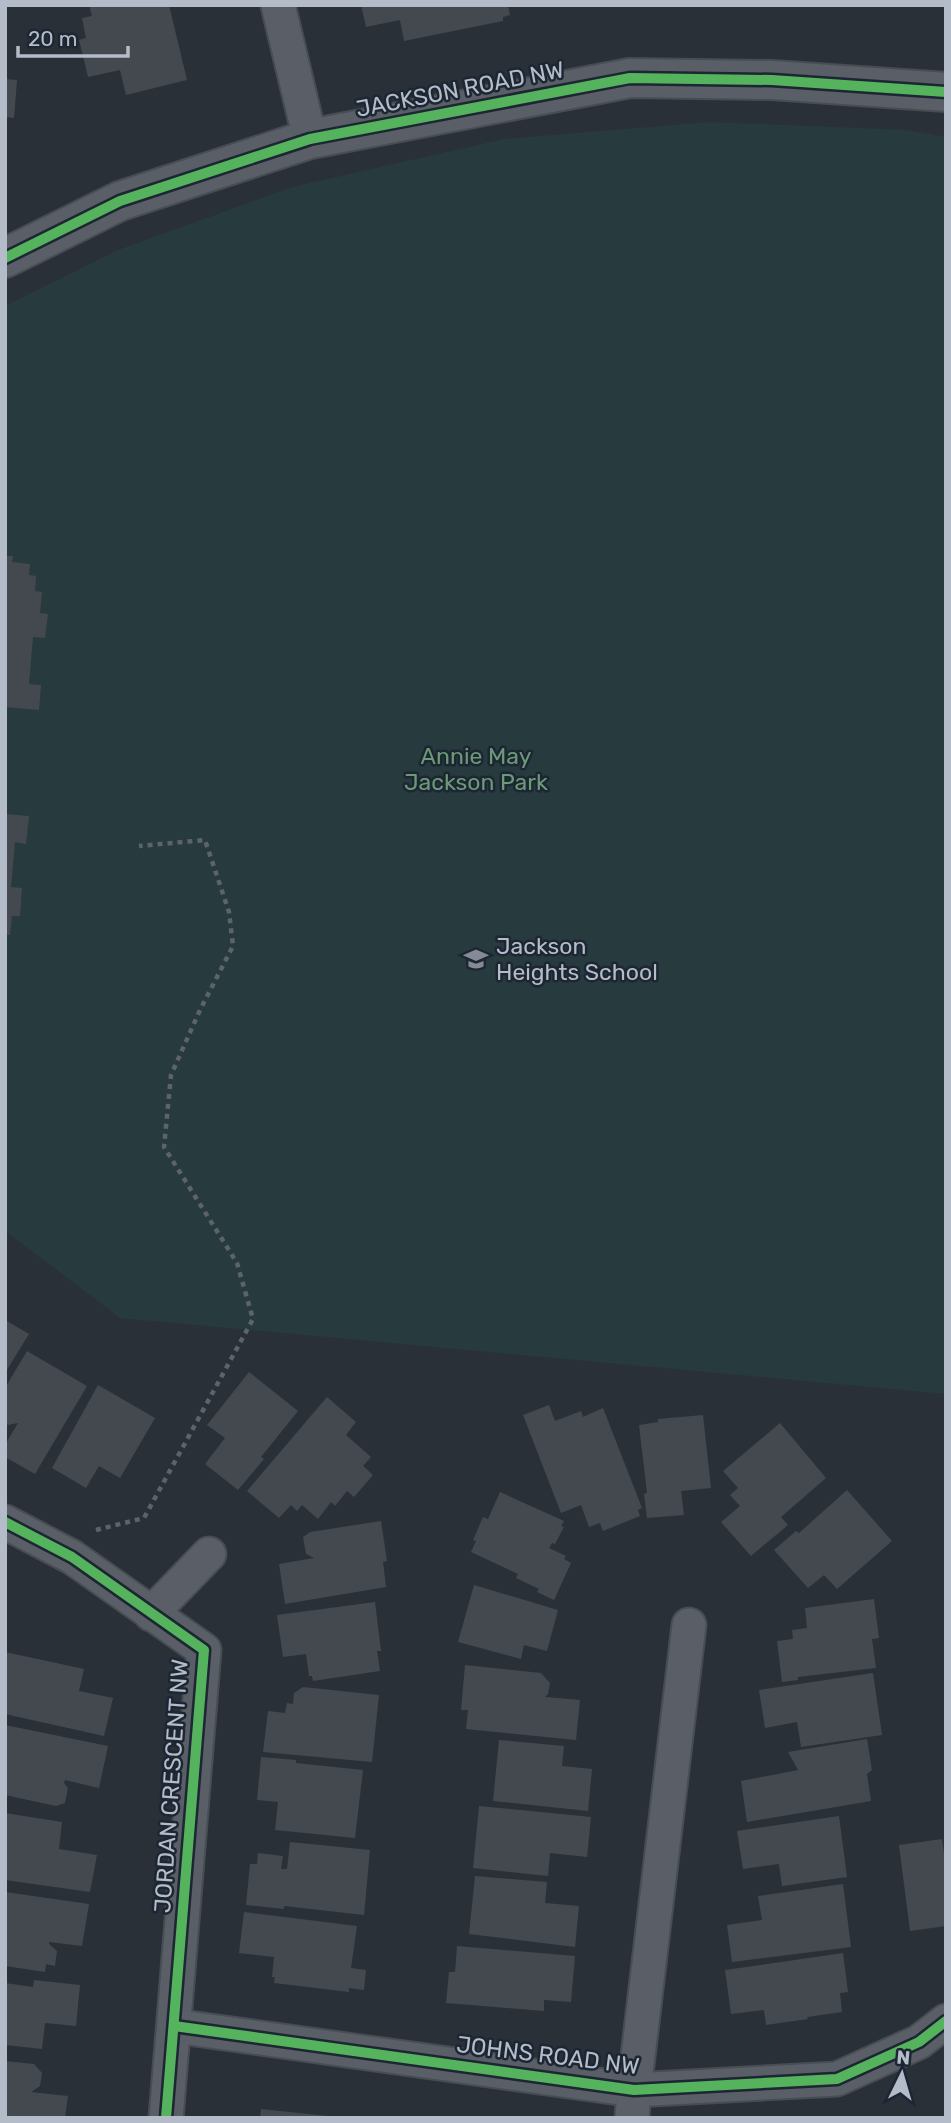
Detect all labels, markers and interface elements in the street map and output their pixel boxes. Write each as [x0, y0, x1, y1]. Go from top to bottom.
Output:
scale bar [18, 14, 128, 58]
text: 20 m [28, 26, 77, 51]
street label: JACKSON ROAD NW [354, 55, 566, 123]
park label: Annie May Jackson Park [404, 742, 548, 796]
place label: Jackson Heights School [496, 932, 658, 986]
school or university icon: Jackson Heights School [462, 945, 490, 973]
street label: JORDAN CRESCENT NW [148, 1658, 194, 1914]
street label: JOHNS ROAD NW [455, 2030, 641, 2080]
north arrow [867, 2039, 937, 2109]
text: N [896, 2046, 911, 2070]

